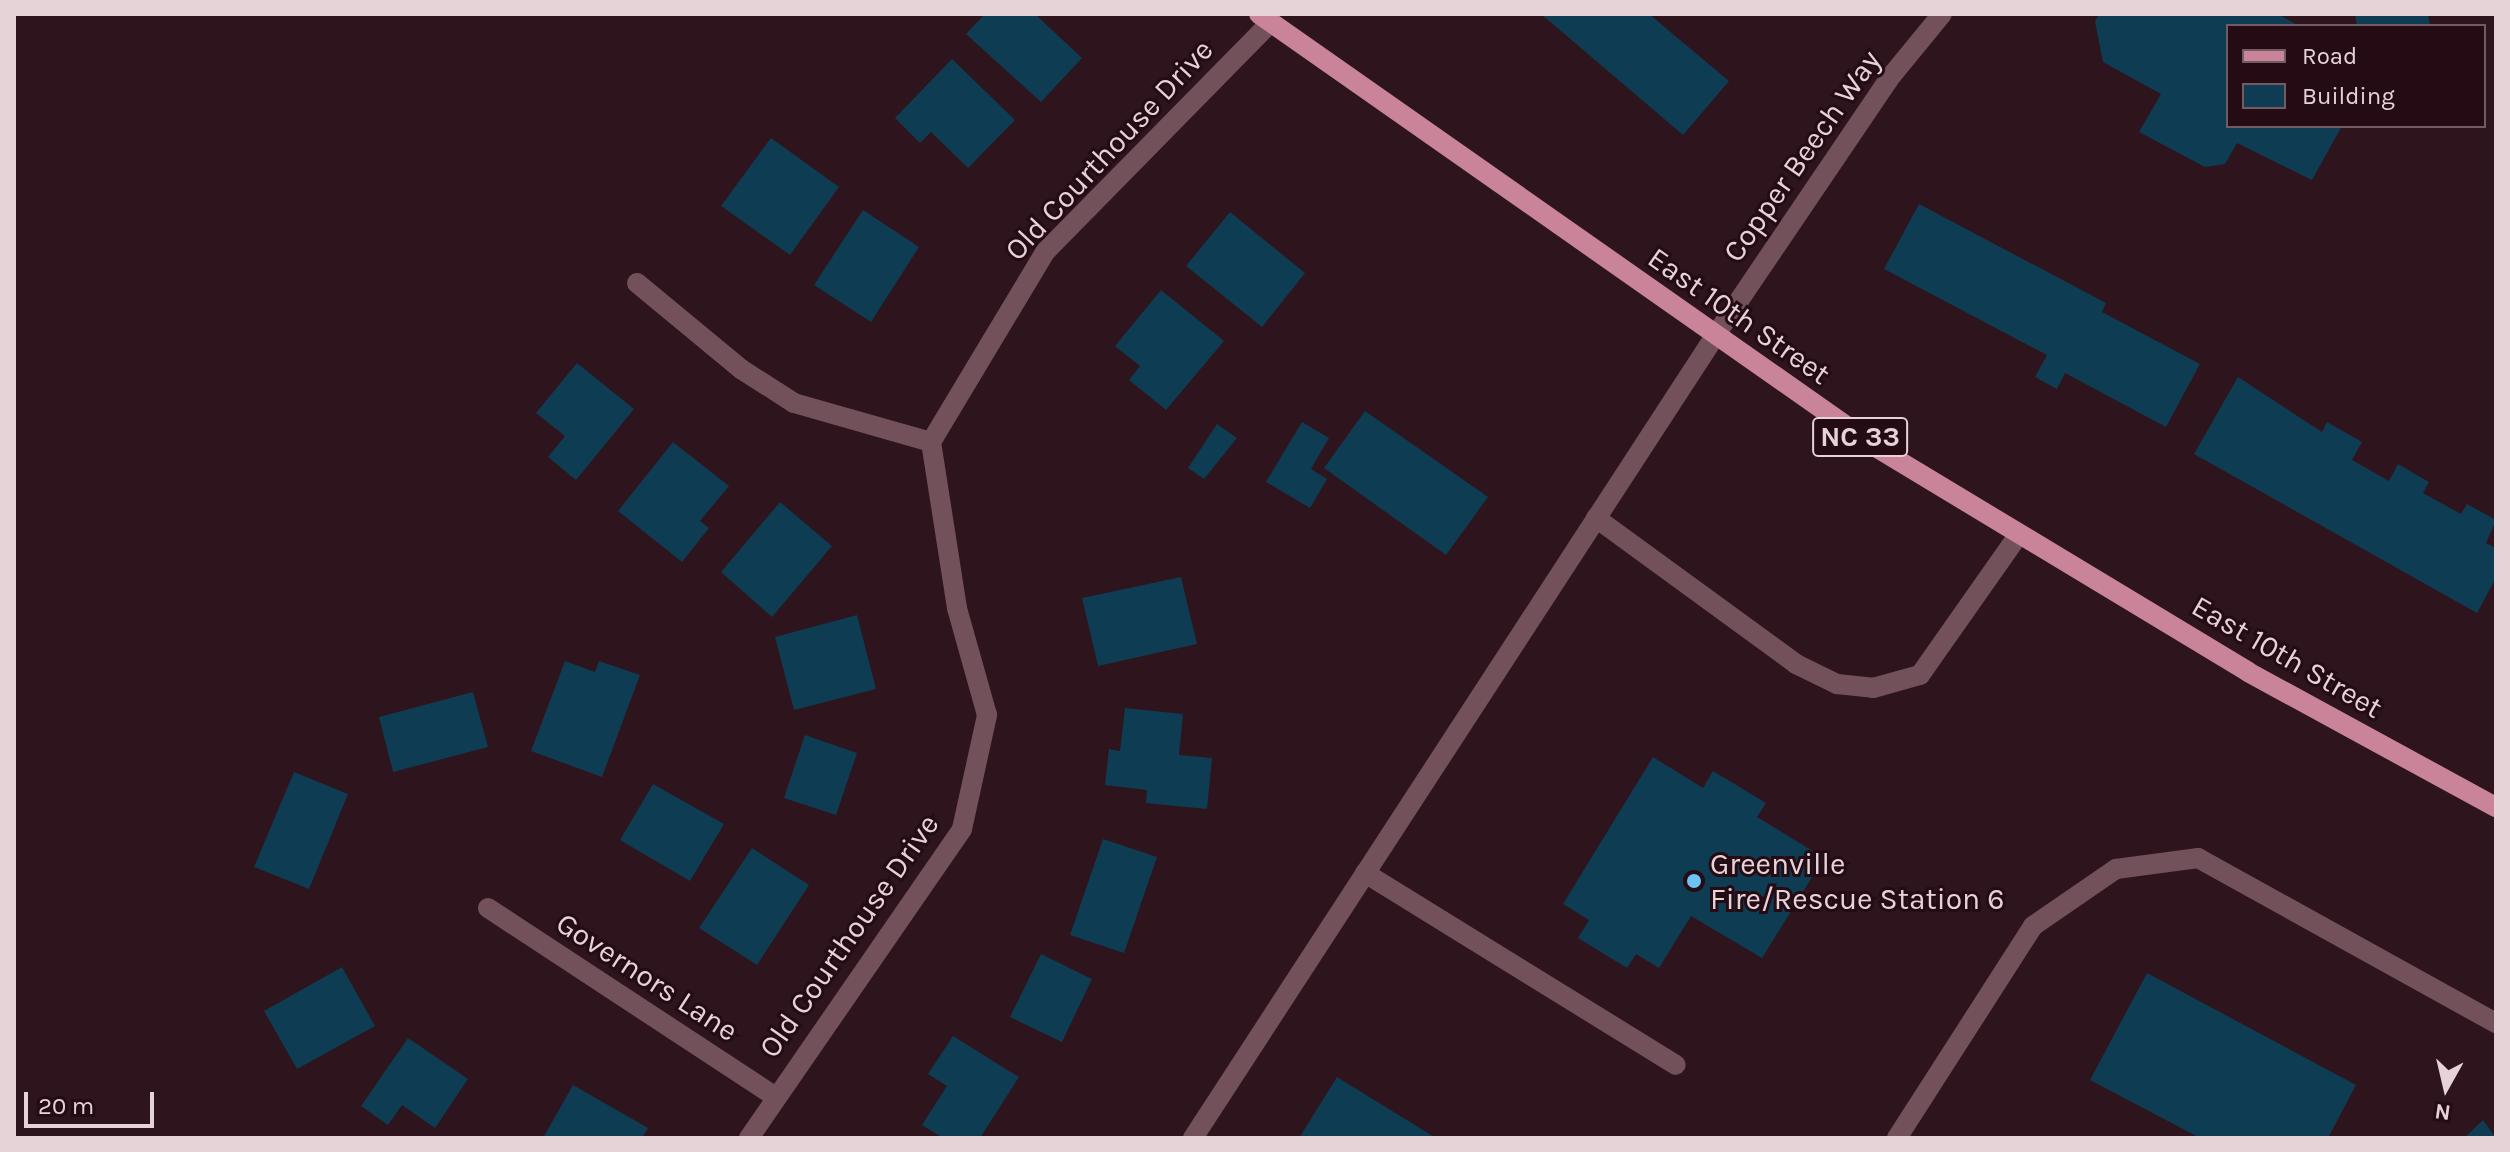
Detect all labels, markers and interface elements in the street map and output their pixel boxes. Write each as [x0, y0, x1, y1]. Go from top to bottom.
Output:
legend [2226, 24, 2486, 128]
street label: Old Courthouse Drive [997, 32, 1221, 268]
text: Road [2302, 42, 2357, 70]
street label: Copper Beech Way [1716, 43, 1888, 269]
text: Building [2302, 82, 2395, 110]
street label: East 10th Street [1641, 240, 1837, 392]
road number: NC 33 [1812, 413, 1908, 461]
street label: East 10th Street [2185, 588, 2389, 726]
street label: Old Courthouse Drive [751, 807, 947, 1065]
place label: Greenville Fire/Rescue Station 6 [1710, 846, 2005, 916]
marker: Greenville Fire/Rescue Station 6 [1685, 872, 1703, 890]
street label: Governors Lane [549, 905, 745, 1049]
north arrow [2406, 1048, 2486, 1128]
scale bar [28, 1076, 158, 1126]
text: 20 m [38, 1092, 94, 1120]
text: N [2433, 1098, 2452, 1126]

